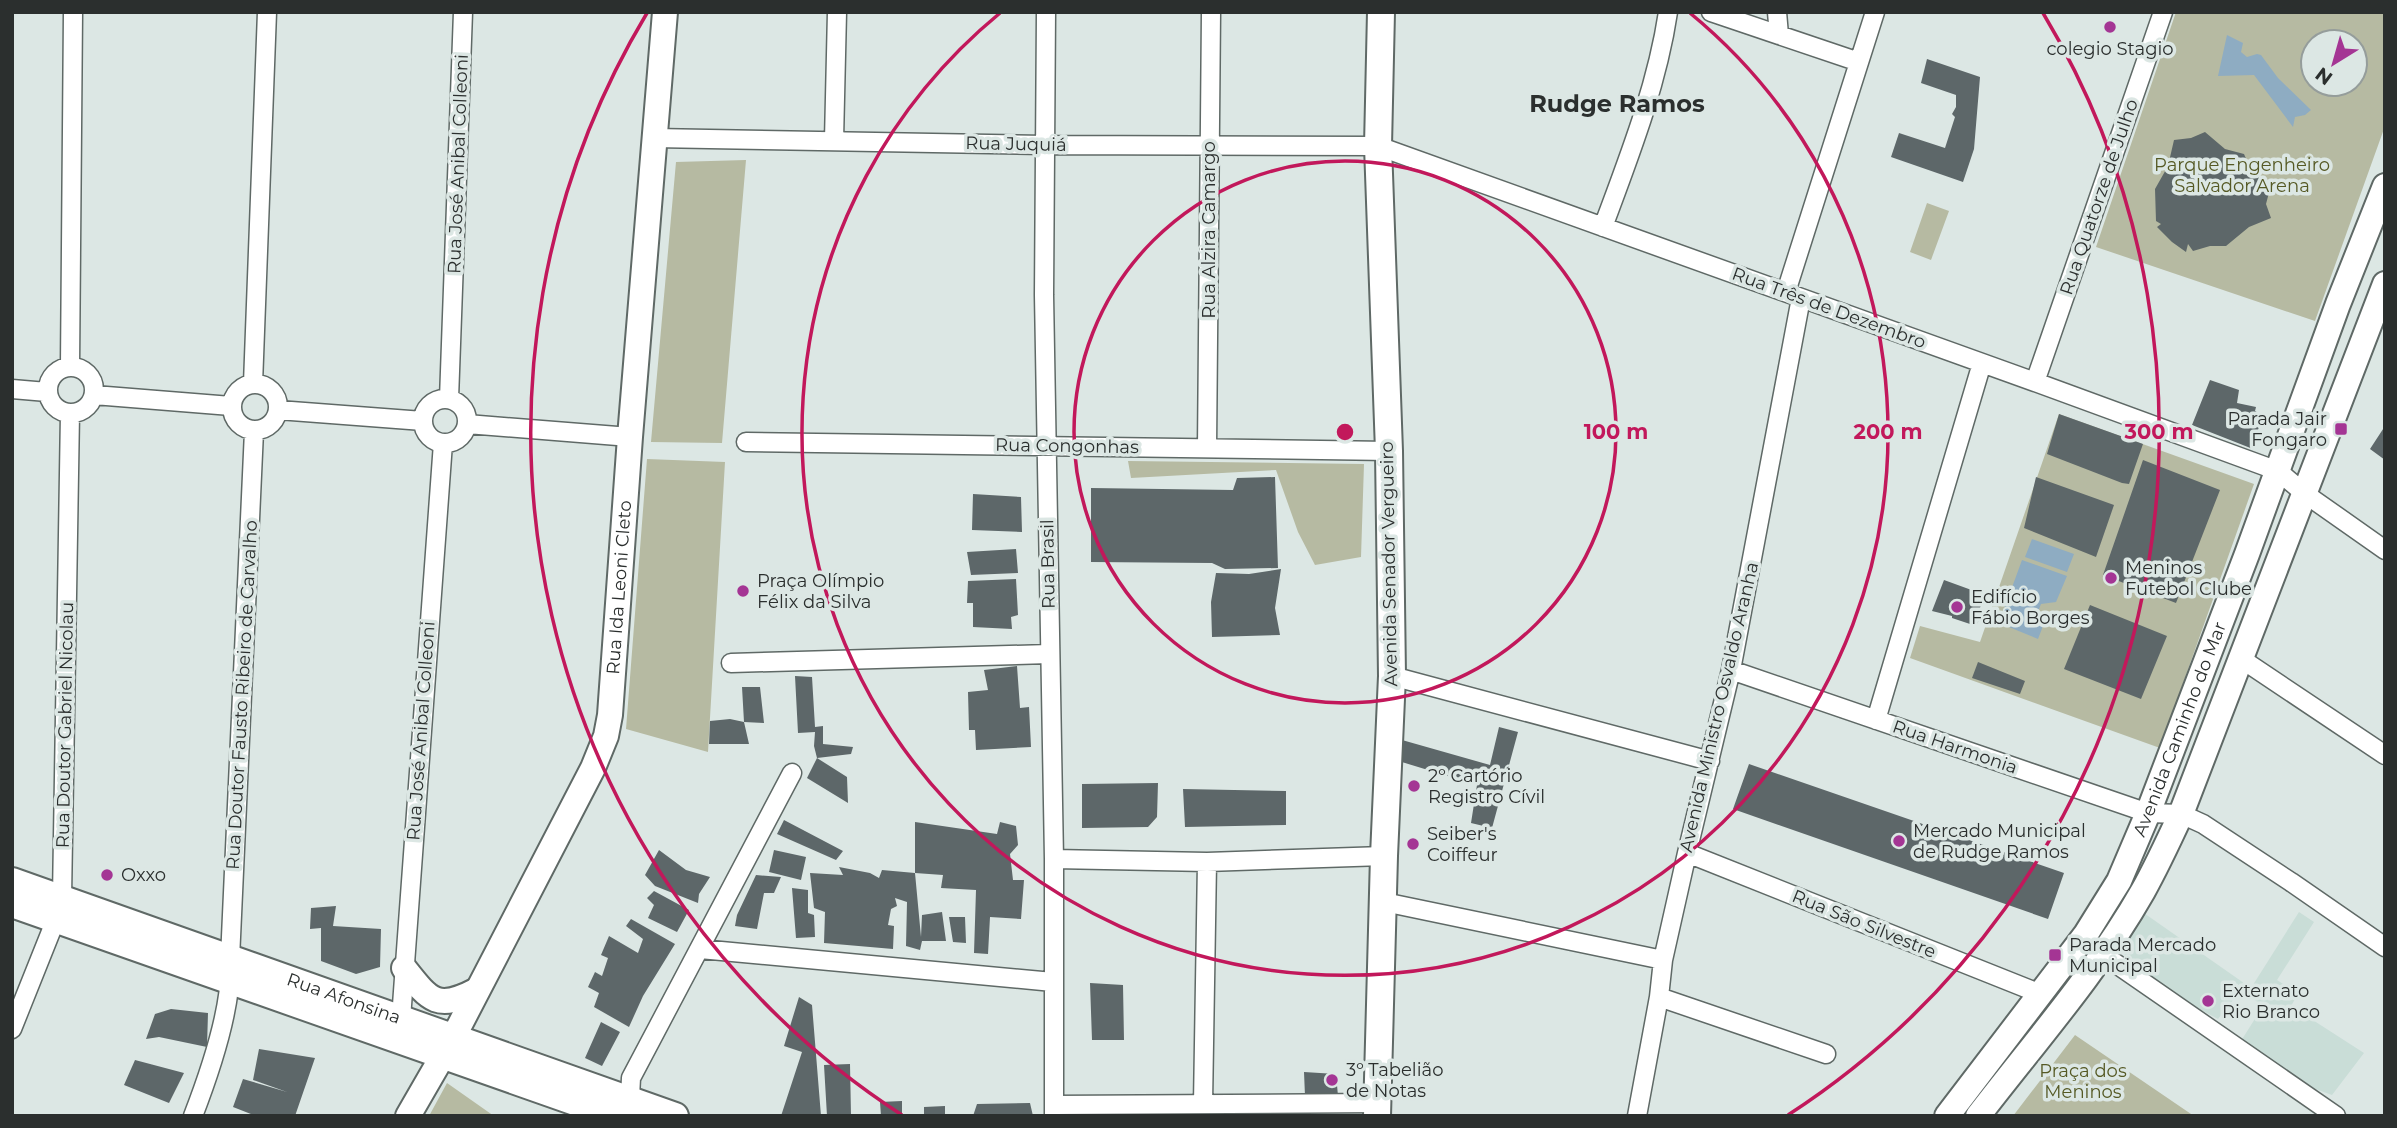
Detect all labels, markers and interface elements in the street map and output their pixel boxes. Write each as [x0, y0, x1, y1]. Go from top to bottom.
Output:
marker: colegio Stagio [2102, 19, 2118, 35]
north arrow [2299, 28, 2369, 98]
place label: colegio Stagio [2046, 38, 2174, 60]
street label: Rua José Anibal Colleoni [443, 54, 473, 274]
text: N [2311, 62, 2337, 90]
district label: Rudge Ramos [1529, 89, 1705, 118]
street label: Rua Quatorze de Julho [2055, 96, 2143, 298]
street label: Rua Juquiá [965, 132, 1067, 156]
street label: Rua Alzira Camargo [1198, 141, 1220, 319]
park label: Parque Engenheiro Salvador Arena [2154, 154, 2330, 197]
street label: Rua Três de Dezembro [1729, 263, 1929, 353]
place label: Parada Jair Fongaro [2227, 408, 2327, 451]
text: 100 m [1584, 419, 1648, 444]
text: 200 m [1854, 419, 1922, 444]
text: 300 m [2124, 419, 2193, 444]
centre of rings [1333, 420, 1357, 444]
marker: Parada Jair Fongaro [2333, 421, 2349, 437]
street label: Rua Congonhas [995, 434, 1139, 458]
street label: Avenida Senador Vergueiro [1376, 441, 1402, 687]
street label: Rua Ida Leoni Cleto [602, 500, 636, 675]
street label: Rua Brasil [1036, 519, 1060, 609]
street label: Rua Doutor Fausto Ribeiro de Carvalho [222, 520, 262, 870]
place label: Meninos Futebol Clube [2125, 557, 2252, 600]
street label: Avenida Ministro Osvaldo Aranha [1675, 560, 1763, 854]
place label: Praça Olímpio Félix da Silva [757, 570, 884, 613]
marker: Meninos Futebol Clube [2103, 570, 2119, 586]
marker: Praça Olímpio Félix da Silva [735, 583, 751, 599]
place label: Edifício Fábio Borges [1971, 586, 2090, 629]
marker: Edifício Fábio Borges [1949, 599, 1965, 615]
street label: Rua Doutor Gabriel Nicolau [52, 602, 78, 848]
street label: Avenida Caminho do Mar [2128, 619, 2231, 840]
street label: Rua José Anibal Colleoni [402, 621, 440, 841]
street label: Rua Harmonia [1890, 715, 2020, 779]
place label: 2º Cartório Registro Cívil [1428, 765, 1545, 808]
marker: 2º Cartório Registro Cívil [1406, 778, 1422, 794]
place label: Mercado Municipal de Rudge Ramos [1913, 820, 2086, 863]
place label: Seiber's Coiffeur [1427, 823, 1498, 866]
marker: Mercado Municipal de Rudge Ramos [1891, 833, 1907, 849]
marker: Seiber's Coiffeur [1405, 836, 1421, 852]
place label: Oxxo [121, 864, 166, 886]
marker: Oxxo [99, 867, 115, 883]
street label: Rua São Silvestre [1789, 885, 1939, 963]
place label: Parada Mercado Municipal [2069, 934, 2216, 977]
marker: Parada Mercado Municipal [2047, 947, 2063, 963]
street label: Rua Afonsina [284, 968, 404, 1029]
place label: Externato Rio Branco [2222, 980, 2320, 1023]
marker: Externato Rio Branco [2200, 993, 2216, 1009]
place label: 3º Tabelião de Notas [1346, 1059, 1443, 1102]
park label: Praça dos Meninos [2039, 1060, 2127, 1103]
marker: 3º Tabelião de Notas [1324, 1072, 1340, 1088]

